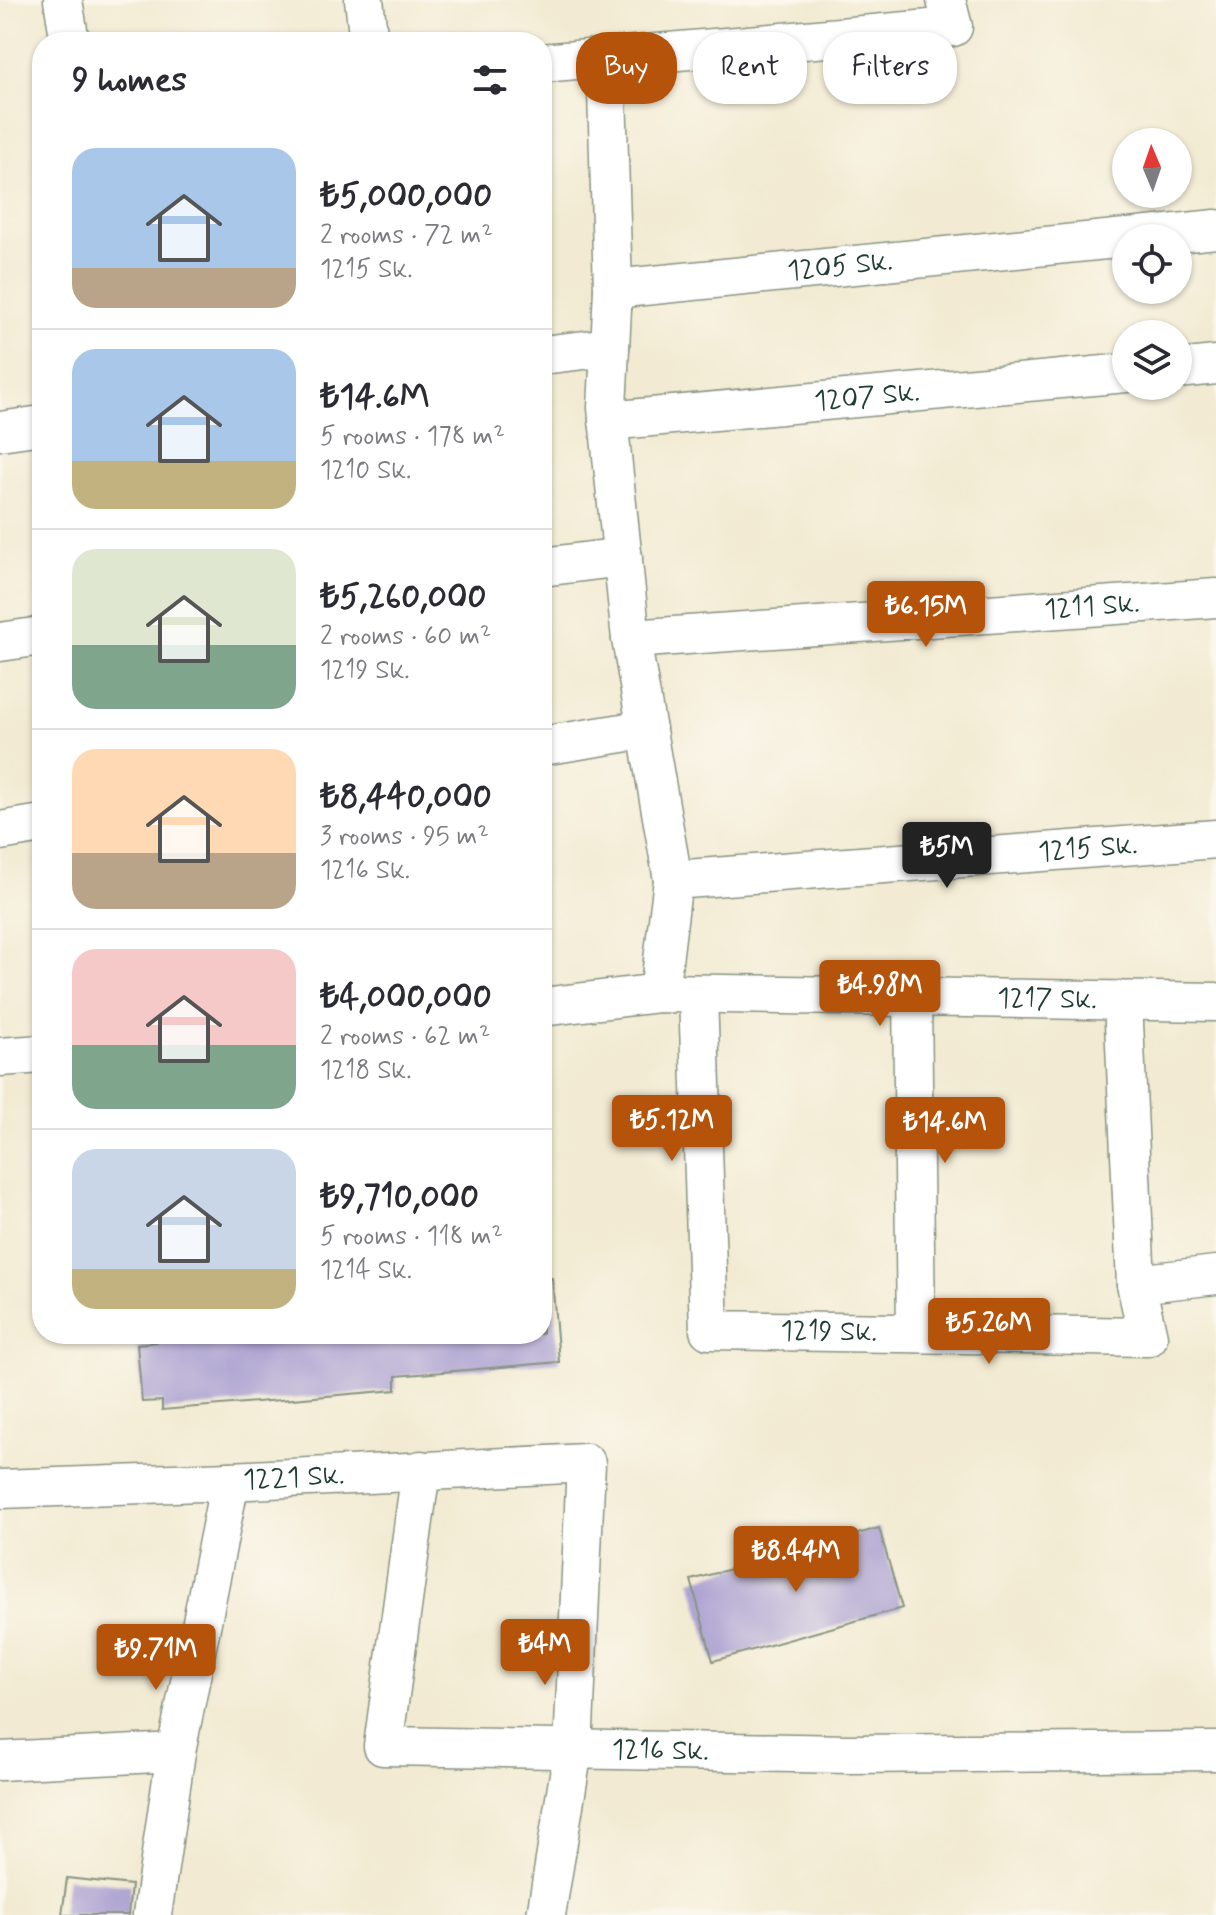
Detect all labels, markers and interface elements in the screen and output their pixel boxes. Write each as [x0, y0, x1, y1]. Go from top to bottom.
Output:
chip: Buy [576, 32, 677, 104]
chip: Rent [693, 32, 807, 104]
chip: Filters [823, 32, 957, 104]
text: 9 homes [72, 58, 187, 103]
icon: filters [468, 58, 512, 102]
north arrow [1112, 128, 1192, 208]
map controls [1112, 128, 1192, 400]
text: ₺5,000,000 [320, 174, 492, 219]
icon: home [136, 180, 232, 276]
text: 2 rooms · 72 m² [320, 219, 493, 253]
button: locate [1112, 224, 1192, 304]
street label: 1205 Sk. [786, 243, 894, 290]
text: 1215 Sk. [320, 253, 413, 287]
button: layers [1112, 320, 1192, 400]
street label: 1207 Sk. [812, 374, 921, 420]
text: ₺14.6M [320, 375, 430, 420]
icon: home [136, 381, 232, 477]
text: 5 rooms · 178 m² [320, 420, 505, 454]
text: 1210 Sk. [320, 454, 412, 488]
text: ₺5,260,000 [320, 575, 486, 620]
icon: home [136, 581, 232, 677]
pin: ₺6.15M [861, 581, 991, 649]
street label: 1211 Sk. [1043, 585, 1141, 628]
text: ₺6.15M [885, 590, 967, 624]
text: 2 rooms · 60 m² [320, 620, 491, 654]
text: 1219 Sk. [320, 654, 410, 688]
text: ₺8,440,000 [320, 775, 492, 820]
icon: home [136, 781, 232, 877]
text: 3 rooms · 95 m² [320, 820, 489, 854]
pin: ₺5M [908, 822, 986, 890]
street label: 1215 Sk. [1037, 826, 1139, 871]
text: ₺5M [920, 831, 974, 865]
text: 1216 Sk. [320, 854, 410, 888]
pin: ₺4.98M [815, 960, 945, 1028]
text: ₺4.98M [837, 969, 923, 1003]
text: ₺4,000,000 [320, 975, 492, 1020]
street label: 1217 Sk. [997, 980, 1097, 1019]
icon: home [136, 981, 232, 1077]
text: 2 rooms · 62 m² [320, 1020, 490, 1054]
text: 1218 Sk. [320, 1054, 412, 1088]
pin: ₺5.12M [607, 1095, 737, 1163]
pin: ₺14.6M [880, 1097, 1010, 1165]
text: ₺5.12M [630, 1104, 714, 1138]
text: ₺14.6M [903, 1106, 987, 1140]
text: ₺9,710,000 [320, 1175, 479, 1220]
icon: home [136, 1181, 232, 1277]
text: 5 rooms · 118 m² [320, 1220, 503, 1254]
text: 1214 Sk. [320, 1254, 412, 1288]
pin: ₺5.26M [924, 1298, 1054, 1366]
text: ₺5.26M [946, 1307, 1032, 1341]
street label: 1219 Sk. [780, 1313, 877, 1351]
street label: 1221 Sk. [242, 1457, 345, 1499]
pin: ₺8.44M [731, 1526, 861, 1594]
text: ₺8.44M [752, 1535, 840, 1569]
pin: ₺4M [506, 1619, 584, 1687]
pin: ₺9.71M [91, 1624, 221, 1692]
text: ₺4M [519, 1628, 571, 1662]
text: ₺9.71M [115, 1633, 197, 1667]
street label: 1216 Sk. [611, 1731, 709, 1770]

